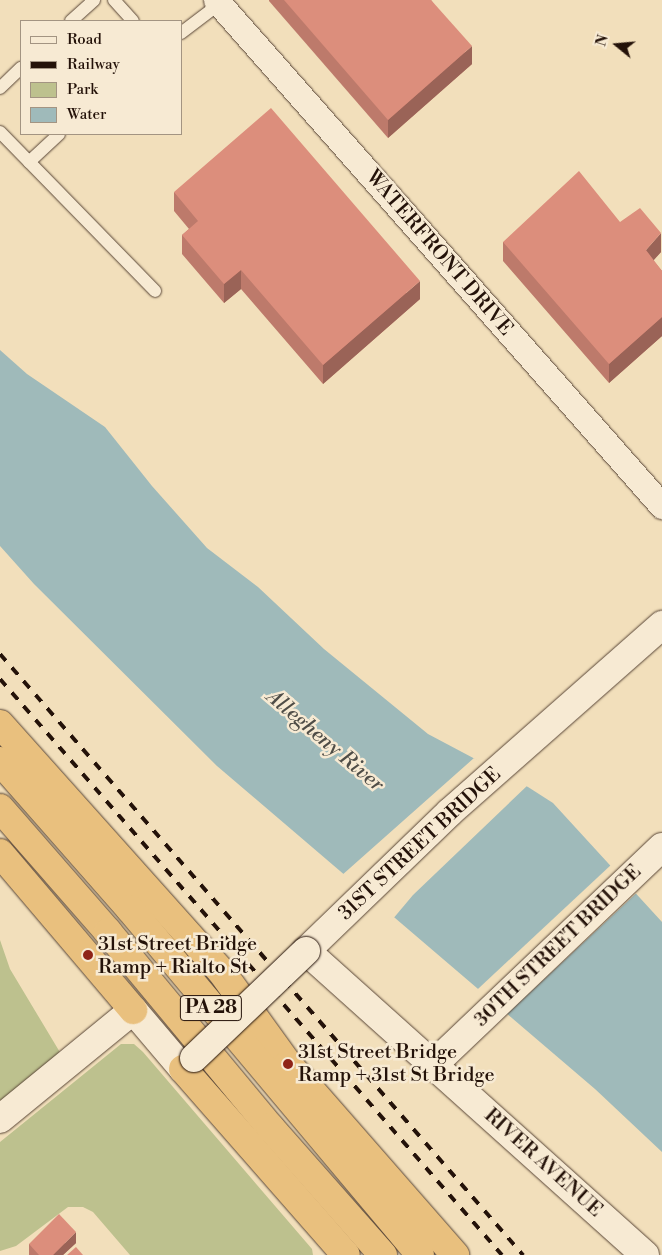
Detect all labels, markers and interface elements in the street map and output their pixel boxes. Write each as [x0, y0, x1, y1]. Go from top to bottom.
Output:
legend [20, 20, 182, 135]
north arrow [592, 20, 642, 70]
text: Road [67, 30, 102, 49]
text: N [592, 33, 613, 49]
text: Railway [67, 55, 120, 74]
text: Park [67, 80, 98, 99]
text: Water [67, 105, 106, 124]
street label: WATERFRONT DRIVE [361, 165, 517, 341]
water label: Allegheny River [261, 685, 389, 797]
street label: 31ST STREET BRIDGE [334, 763, 506, 925]
street label: 30TH STREET BRIDGE [470, 860, 646, 1032]
place label: 31st Street Bridge Ramp + Rialto St [98, 932, 257, 979]
marker: 31st Street Bridge Ramp + Rialto St [82, 949, 94, 961]
road number: PA 28 [180, 991, 242, 1024]
place label: 31st Street Bridge Ramp + 31st St Bridge [298, 1040, 494, 1087]
marker: 31st Street Bridge Ramp + 31st St Bridge [282, 1058, 294, 1070]
street label: RIVER AVENUE [479, 1104, 607, 1222]

